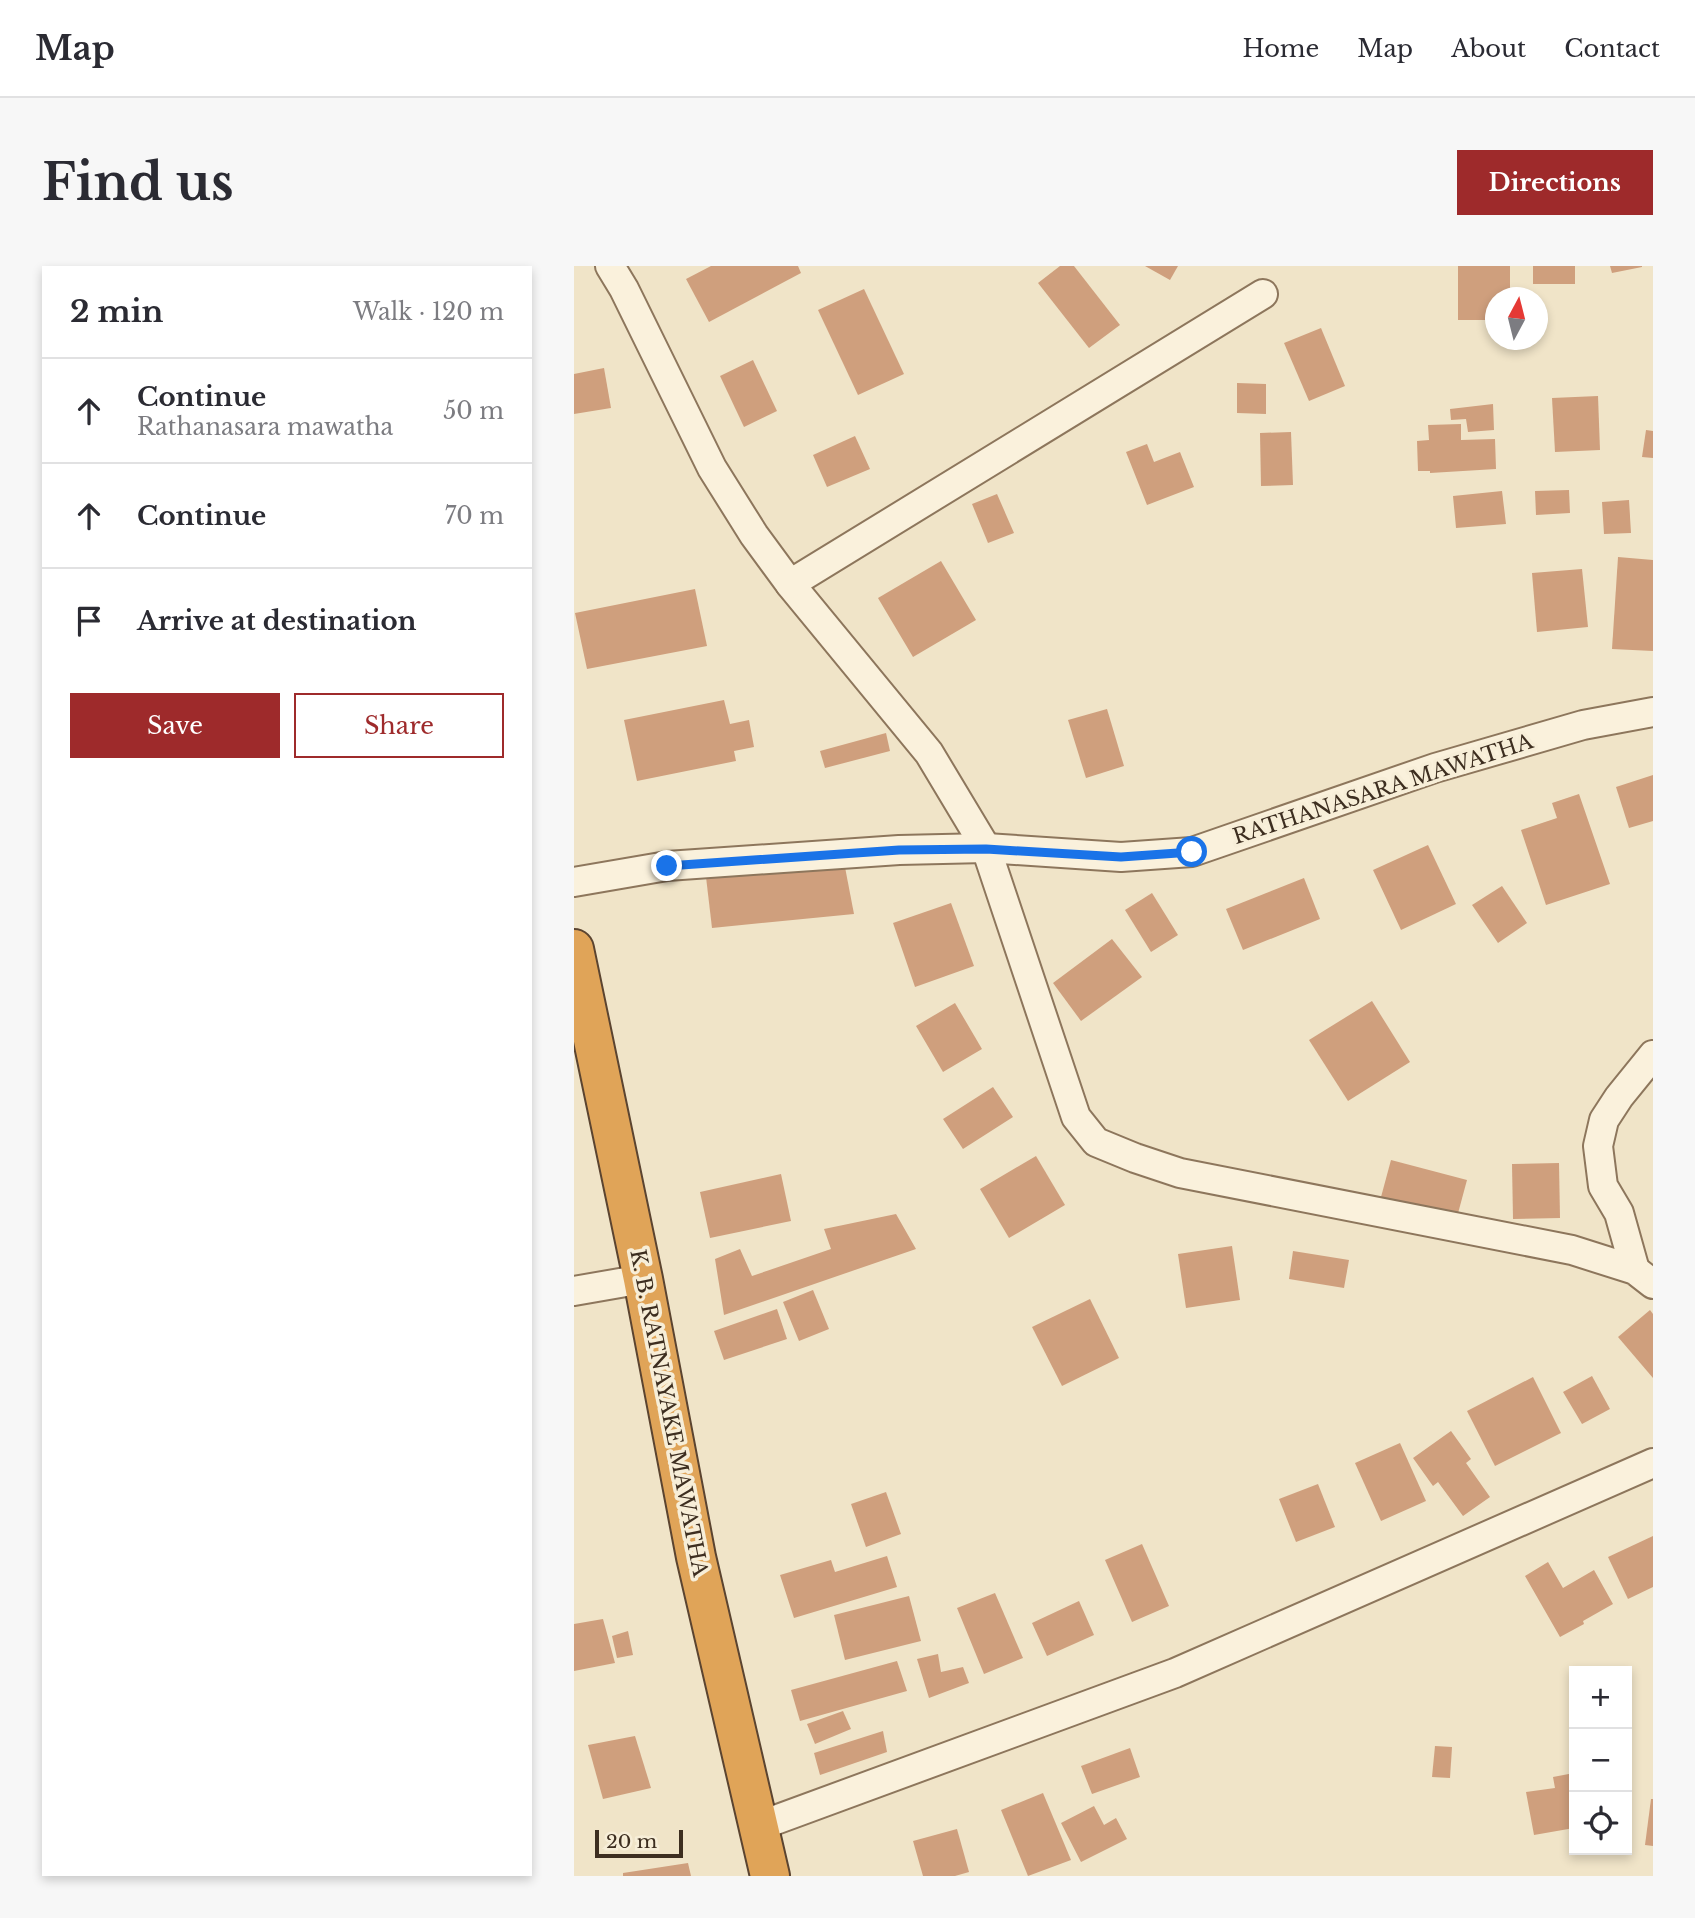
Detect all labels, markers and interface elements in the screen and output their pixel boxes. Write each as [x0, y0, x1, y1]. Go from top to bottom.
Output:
text: Map [35, 28, 115, 69]
text: Home [1243, 34, 1319, 63]
text: Map [1357, 34, 1413, 63]
text: About [1451, 34, 1526, 63]
text: Contact [1564, 34, 1660, 63]
button: Directions [1457, 150, 1653, 215]
text: Find us [42, 152, 234, 213]
north arrow [1485, 287, 1548, 350]
text: 2 min [70, 293, 163, 330]
text: Walk · 120 m [353, 298, 504, 326]
text: Continue [137, 381, 266, 413]
icon: ahead [70, 392, 108, 430]
text: 50 m [443, 397, 504, 425]
text: Rathanasara mawatha [137, 413, 393, 441]
icon: ahead [70, 497, 108, 535]
text: Continue [137, 500, 266, 532]
text: 70 m [445, 502, 504, 530]
icon: arrive [70, 602, 108, 640]
text: Arrive at destination [137, 605, 417, 637]
button: Save [70, 693, 280, 758]
button: Share [294, 693, 504, 758]
street label: RATHANASARA MAWATHA [1230, 728, 1537, 850]
route start [1176, 836, 1207, 867]
route end [651, 850, 682, 881]
street label: K. B. RATNAYAKE MAWATHA [624, 1247, 714, 1580]
map controls [1569, 1666, 1632, 1855]
button: + [1569, 1666, 1632, 1729]
button: − [1569, 1729, 1632, 1792]
button: locate [1569, 1792, 1632, 1855]
scale bar [595, 1827, 682, 1859]
text: 20 m [606, 1830, 657, 1853]

